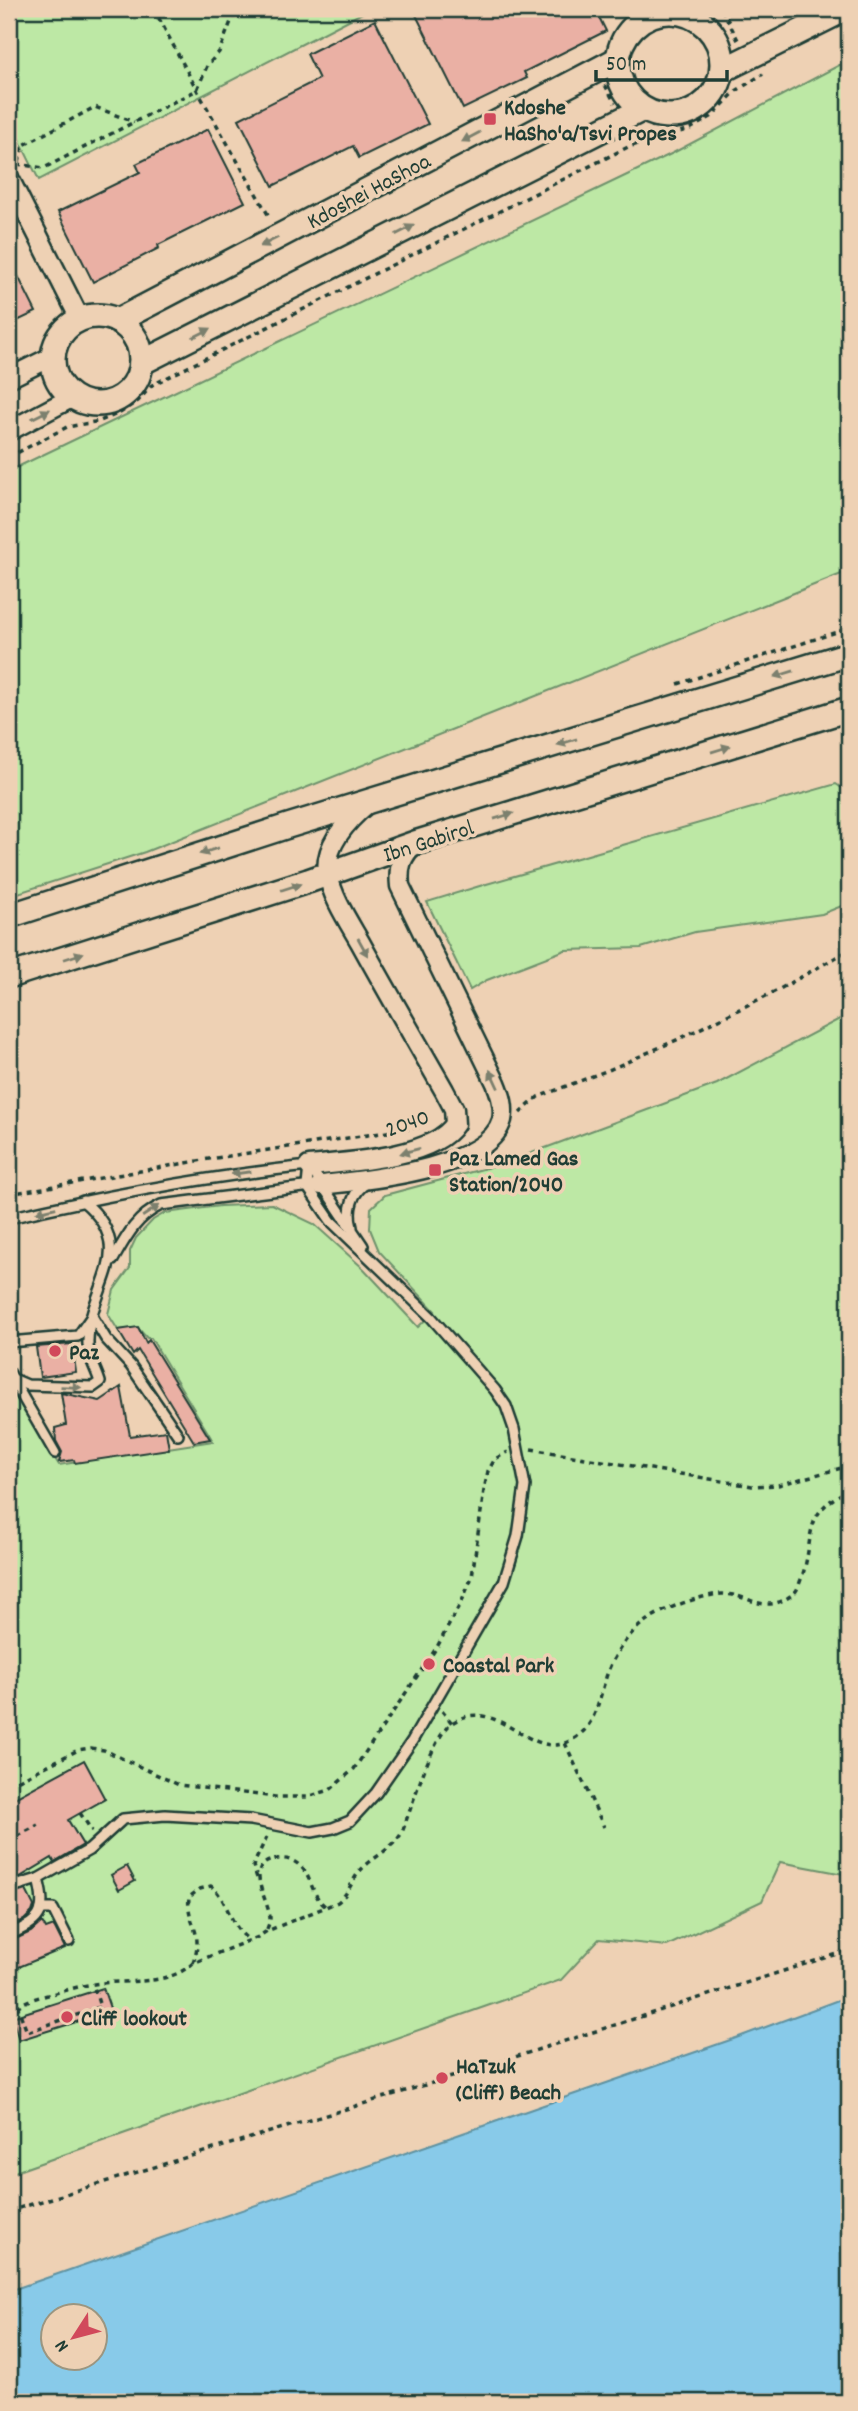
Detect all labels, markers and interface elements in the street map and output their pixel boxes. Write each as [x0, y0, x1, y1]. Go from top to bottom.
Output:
scale bar [596, 38, 727, 82]
text: 50 m [606, 51, 646, 81]
place label: Kdoshe HaSho'a/Tsvi Propes [504, 93, 677, 152]
marker: Kdoshe HaSho'a/Tsvi Propes [482, 111, 498, 127]
one-way arrow [461, 131, 481, 142]
street label: Kdoshei HaShoa [302, 146, 438, 240]
one-way arrow [395, 224, 415, 235]
one-way arrow [259, 236, 279, 247]
one-way arrow [192, 327, 212, 338]
one-way arrow [31, 408, 51, 420]
one-way arrow [773, 670, 794, 680]
one-way arrow [556, 737, 577, 747]
one-way arrow [711, 743, 732, 753]
one-way arrow [494, 810, 515, 820]
street label: Ibn Gabirol [379, 813, 479, 874]
one-way arrow [199, 847, 220, 857]
one-way arrow [280, 881, 301, 891]
one-way arrow [356, 937, 368, 957]
one-way arrow [63, 950, 84, 960]
one-way arrow [488, 1069, 499, 1089]
street label: 2040 [382, 1102, 435, 1148]
place label: Paz Lamed Gas Station/2040 [449, 1144, 579, 1203]
one-way arrow [399, 1146, 421, 1157]
marker: Paz Lamed Gas Station/2040 [427, 1162, 443, 1178]
one-way arrow [230, 1168, 252, 1179]
one-way arrow [35, 1204, 57, 1215]
one-way arrow [141, 1205, 160, 1218]
place label: Paz [69, 1338, 99, 1371]
marker: Paz [47, 1343, 63, 1359]
one-way arrow [61, 1381, 83, 1392]
place label: Coastal Park [443, 1651, 555, 1684]
marker: Coastal Park [421, 1656, 437, 1672]
place label: Cliff lookout [81, 2004, 187, 2037]
marker: Cliff lookout [59, 2009, 75, 2025]
place label: HaTzuk (Cliff) Beach [456, 2052, 561, 2111]
marker: HaTzuk (Cliff) Beach [434, 2070, 450, 2086]
north arrow [38, 2302, 108, 2372]
text: N [49, 2333, 77, 2357]

